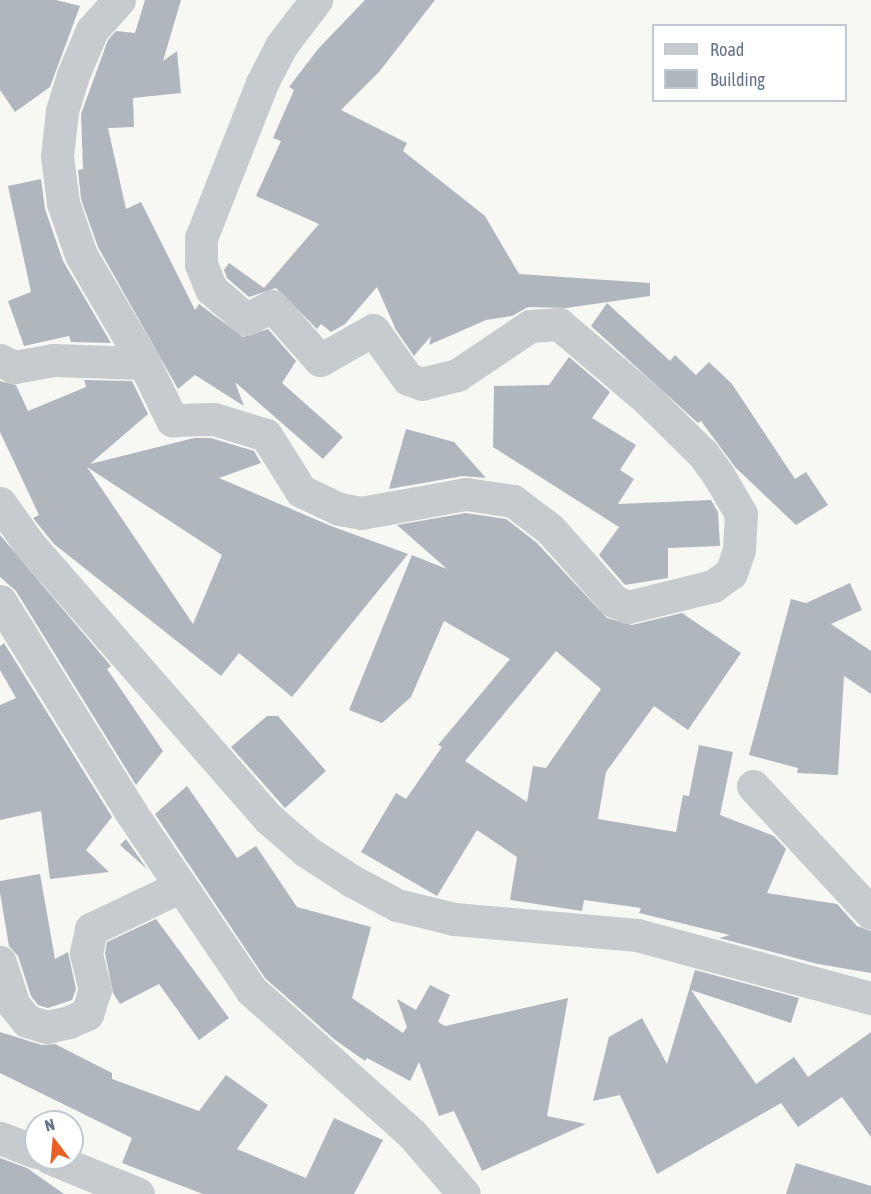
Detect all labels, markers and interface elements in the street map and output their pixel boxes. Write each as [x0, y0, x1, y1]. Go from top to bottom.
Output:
legend [652, 24, 847, 102]
text: Road [710, 39, 744, 60]
text: Building [710, 69, 765, 90]
north arrow [24, 1110, 84, 1170]
text: N [43, 1115, 57, 1135]

